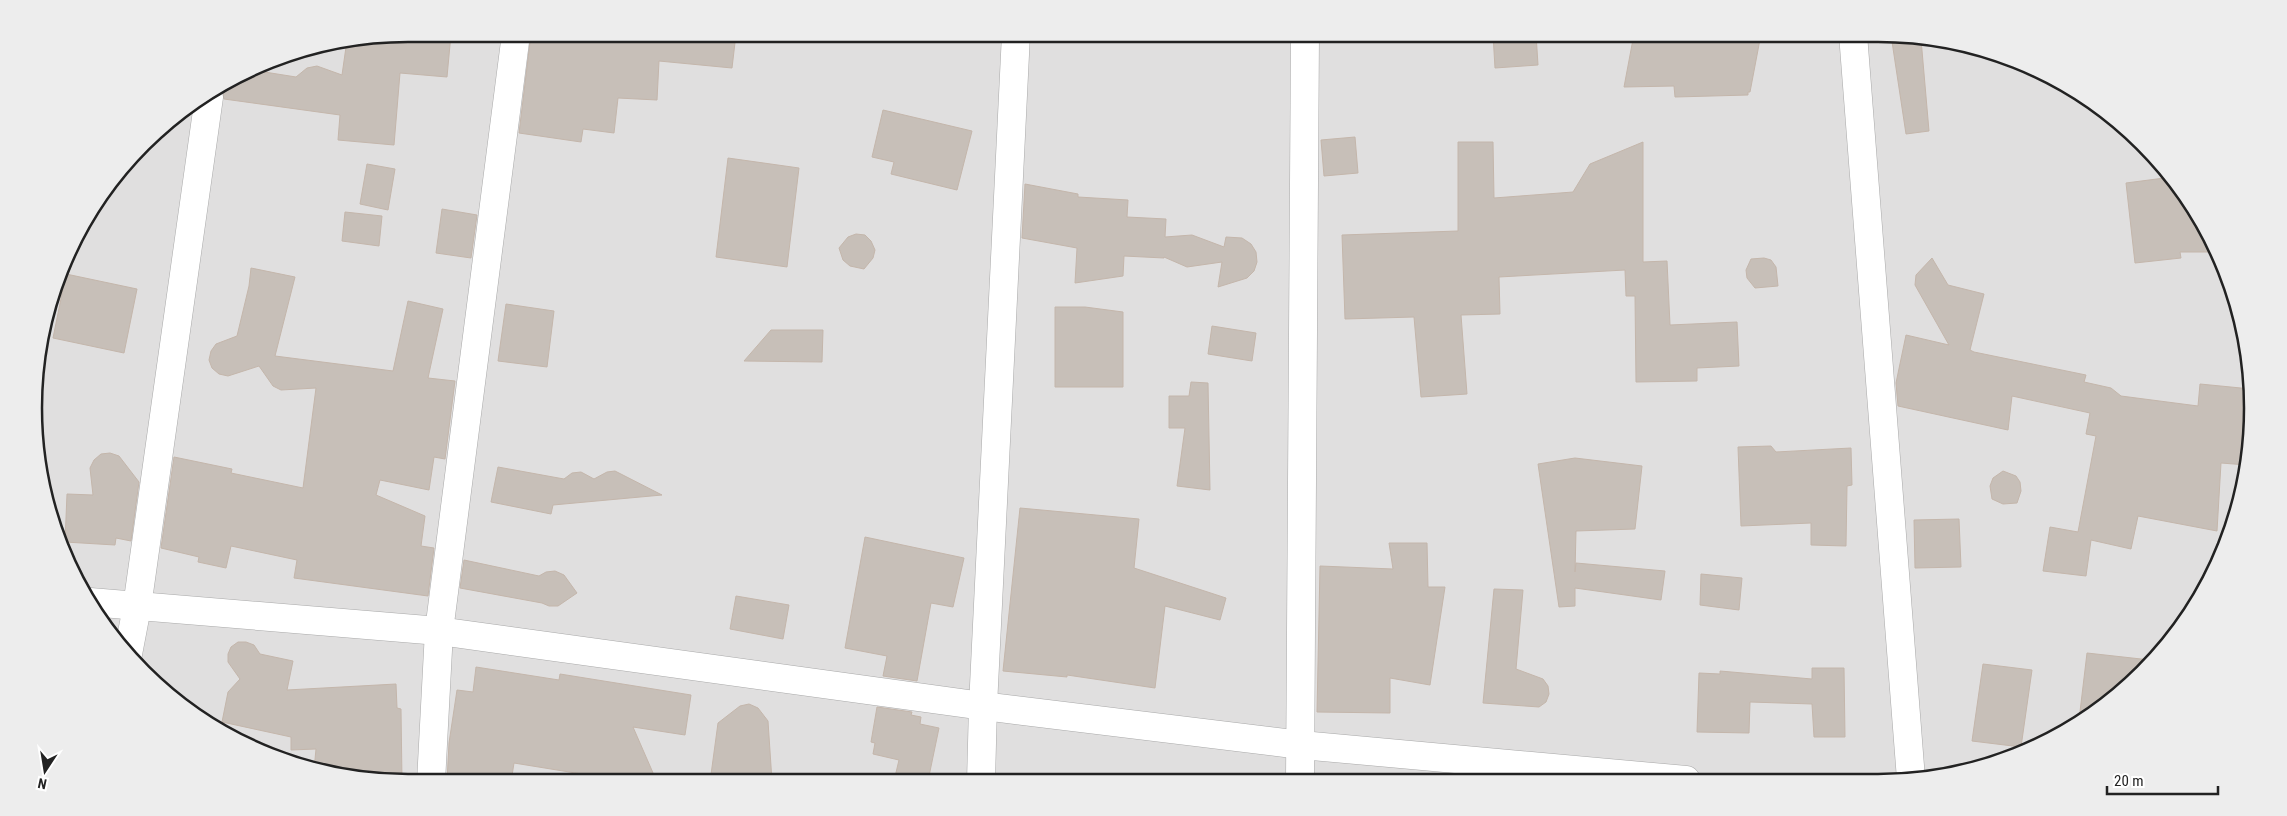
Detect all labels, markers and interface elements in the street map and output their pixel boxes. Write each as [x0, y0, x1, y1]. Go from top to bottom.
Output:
north arrow [20, 746, 70, 796]
scale bar [2107, 764, 2218, 796]
text: 20 m [2114, 772, 2144, 790]
text: N [36, 775, 48, 792]

